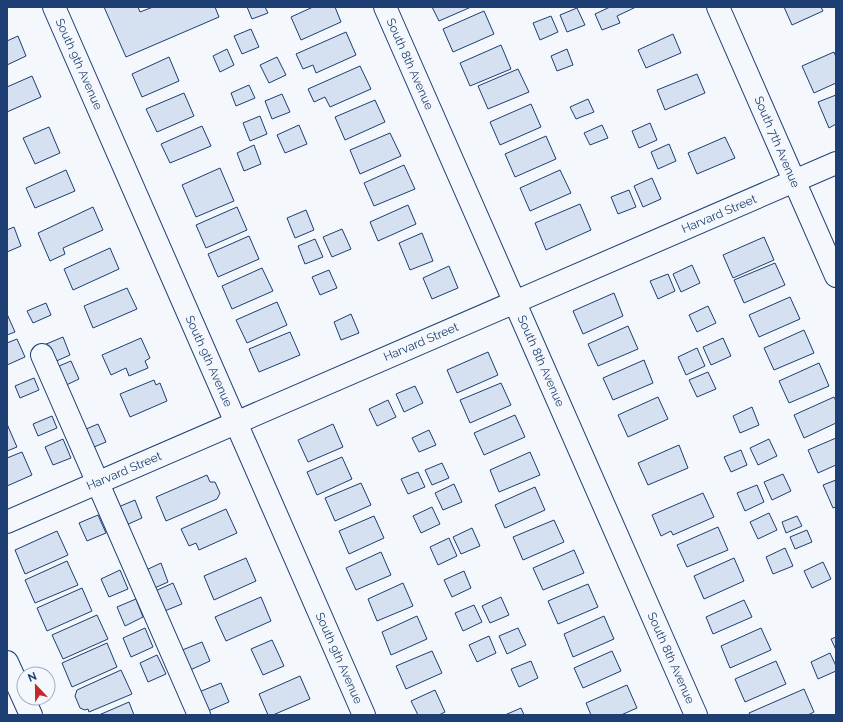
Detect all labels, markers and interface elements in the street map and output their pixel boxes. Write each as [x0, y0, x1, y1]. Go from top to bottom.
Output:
street label: South 9th Avenue [53, 16, 105, 112]
street label: South 8th Avenue [384, 16, 436, 112]
street label: South 7th Avenue [751, 94, 803, 190]
street label: Harvard Street [679, 192, 759, 236]
street label: South 9th Avenue [183, 313, 235, 409]
street label: South 8th Avenue [515, 313, 567, 409]
street label: Harvard Street [381, 320, 461, 364]
street label: Harvard Street [84, 449, 164, 493]
street label: South 9th Avenue [313, 610, 365, 706]
street label: South 8th Avenue [645, 610, 697, 706]
north arrow [16, 666, 56, 706]
text: N [26, 670, 39, 685]

